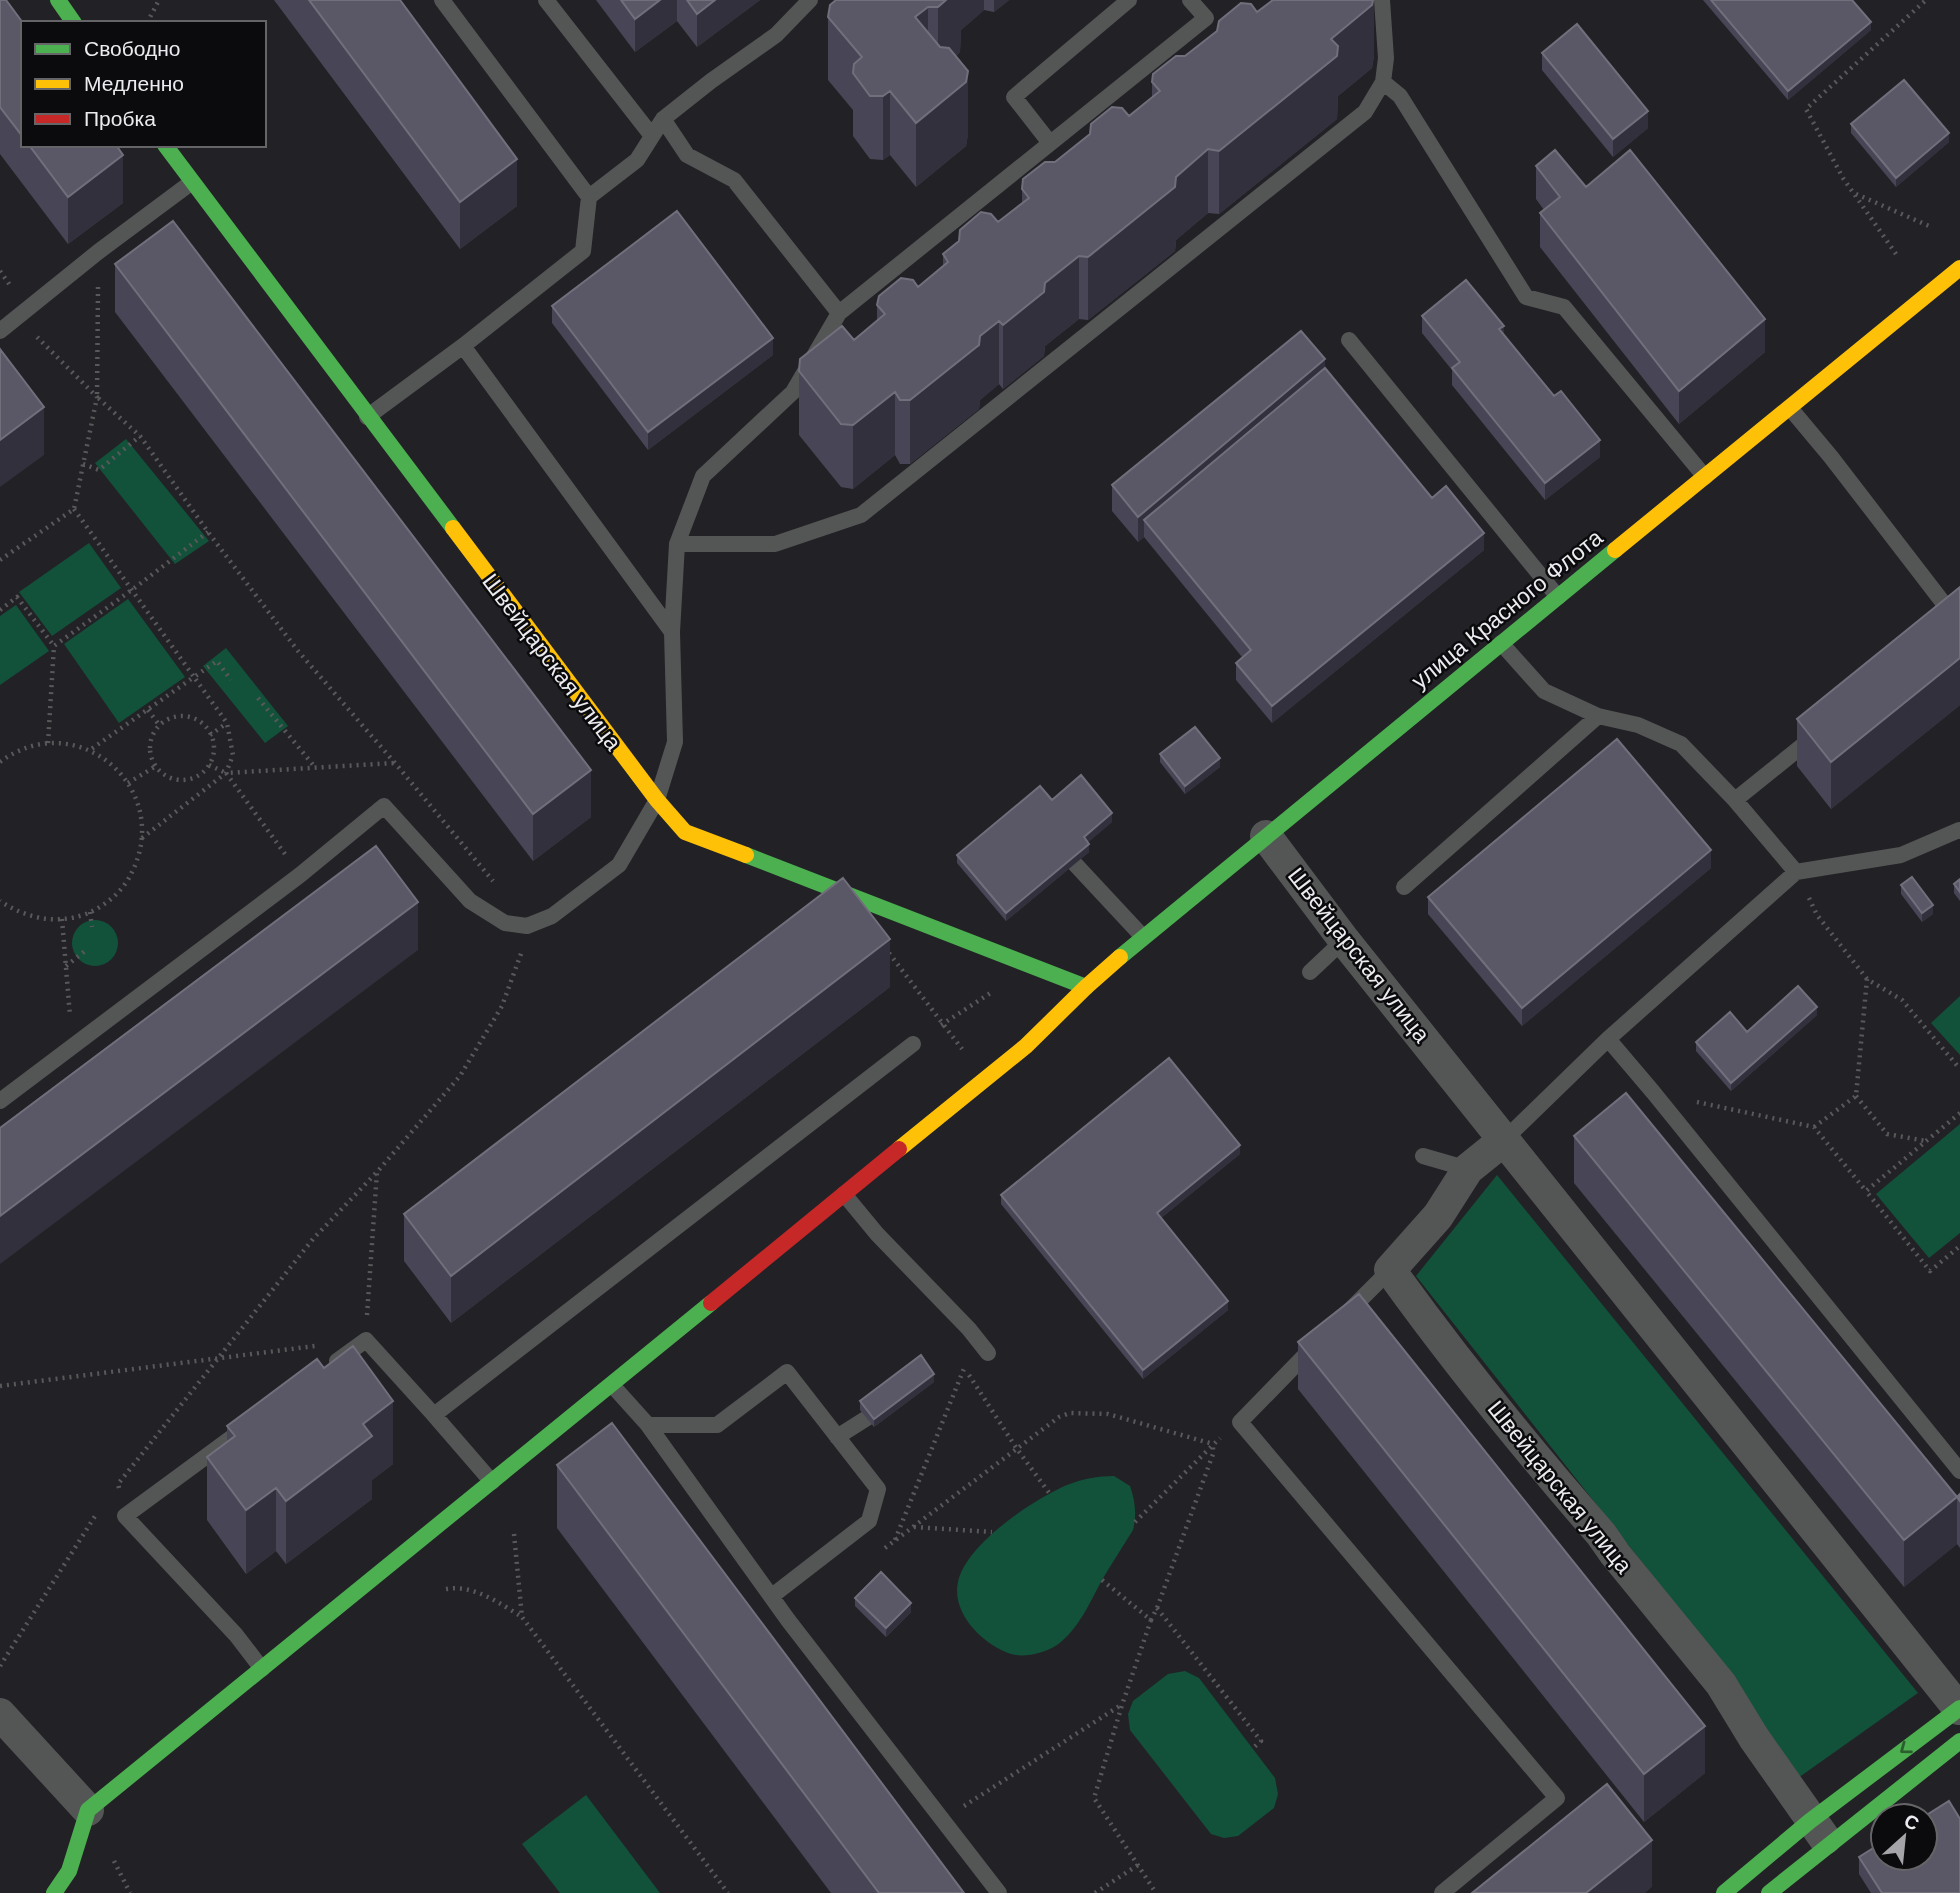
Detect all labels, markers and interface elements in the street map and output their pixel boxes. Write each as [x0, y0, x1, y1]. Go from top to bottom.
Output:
legend [21, 21, 266, 147]
text: Свободно [84, 35, 181, 63]
text: Медленно [84, 70, 184, 98]
text: Пробка [84, 105, 156, 133]
street label: улица Красного Флота [1405, 522, 1609, 696]
street label: Швейцарская улица [476, 567, 629, 757]
street label: Швейцарская улица [1281, 861, 1437, 1049]
street label: Швейцарская улица [1481, 1394, 1639, 1580]
one-way arrow [1900, 1741, 1913, 1753]
north arrow [1869, 1802, 1939, 1872]
text: С [1900, 1808, 1924, 1837]

